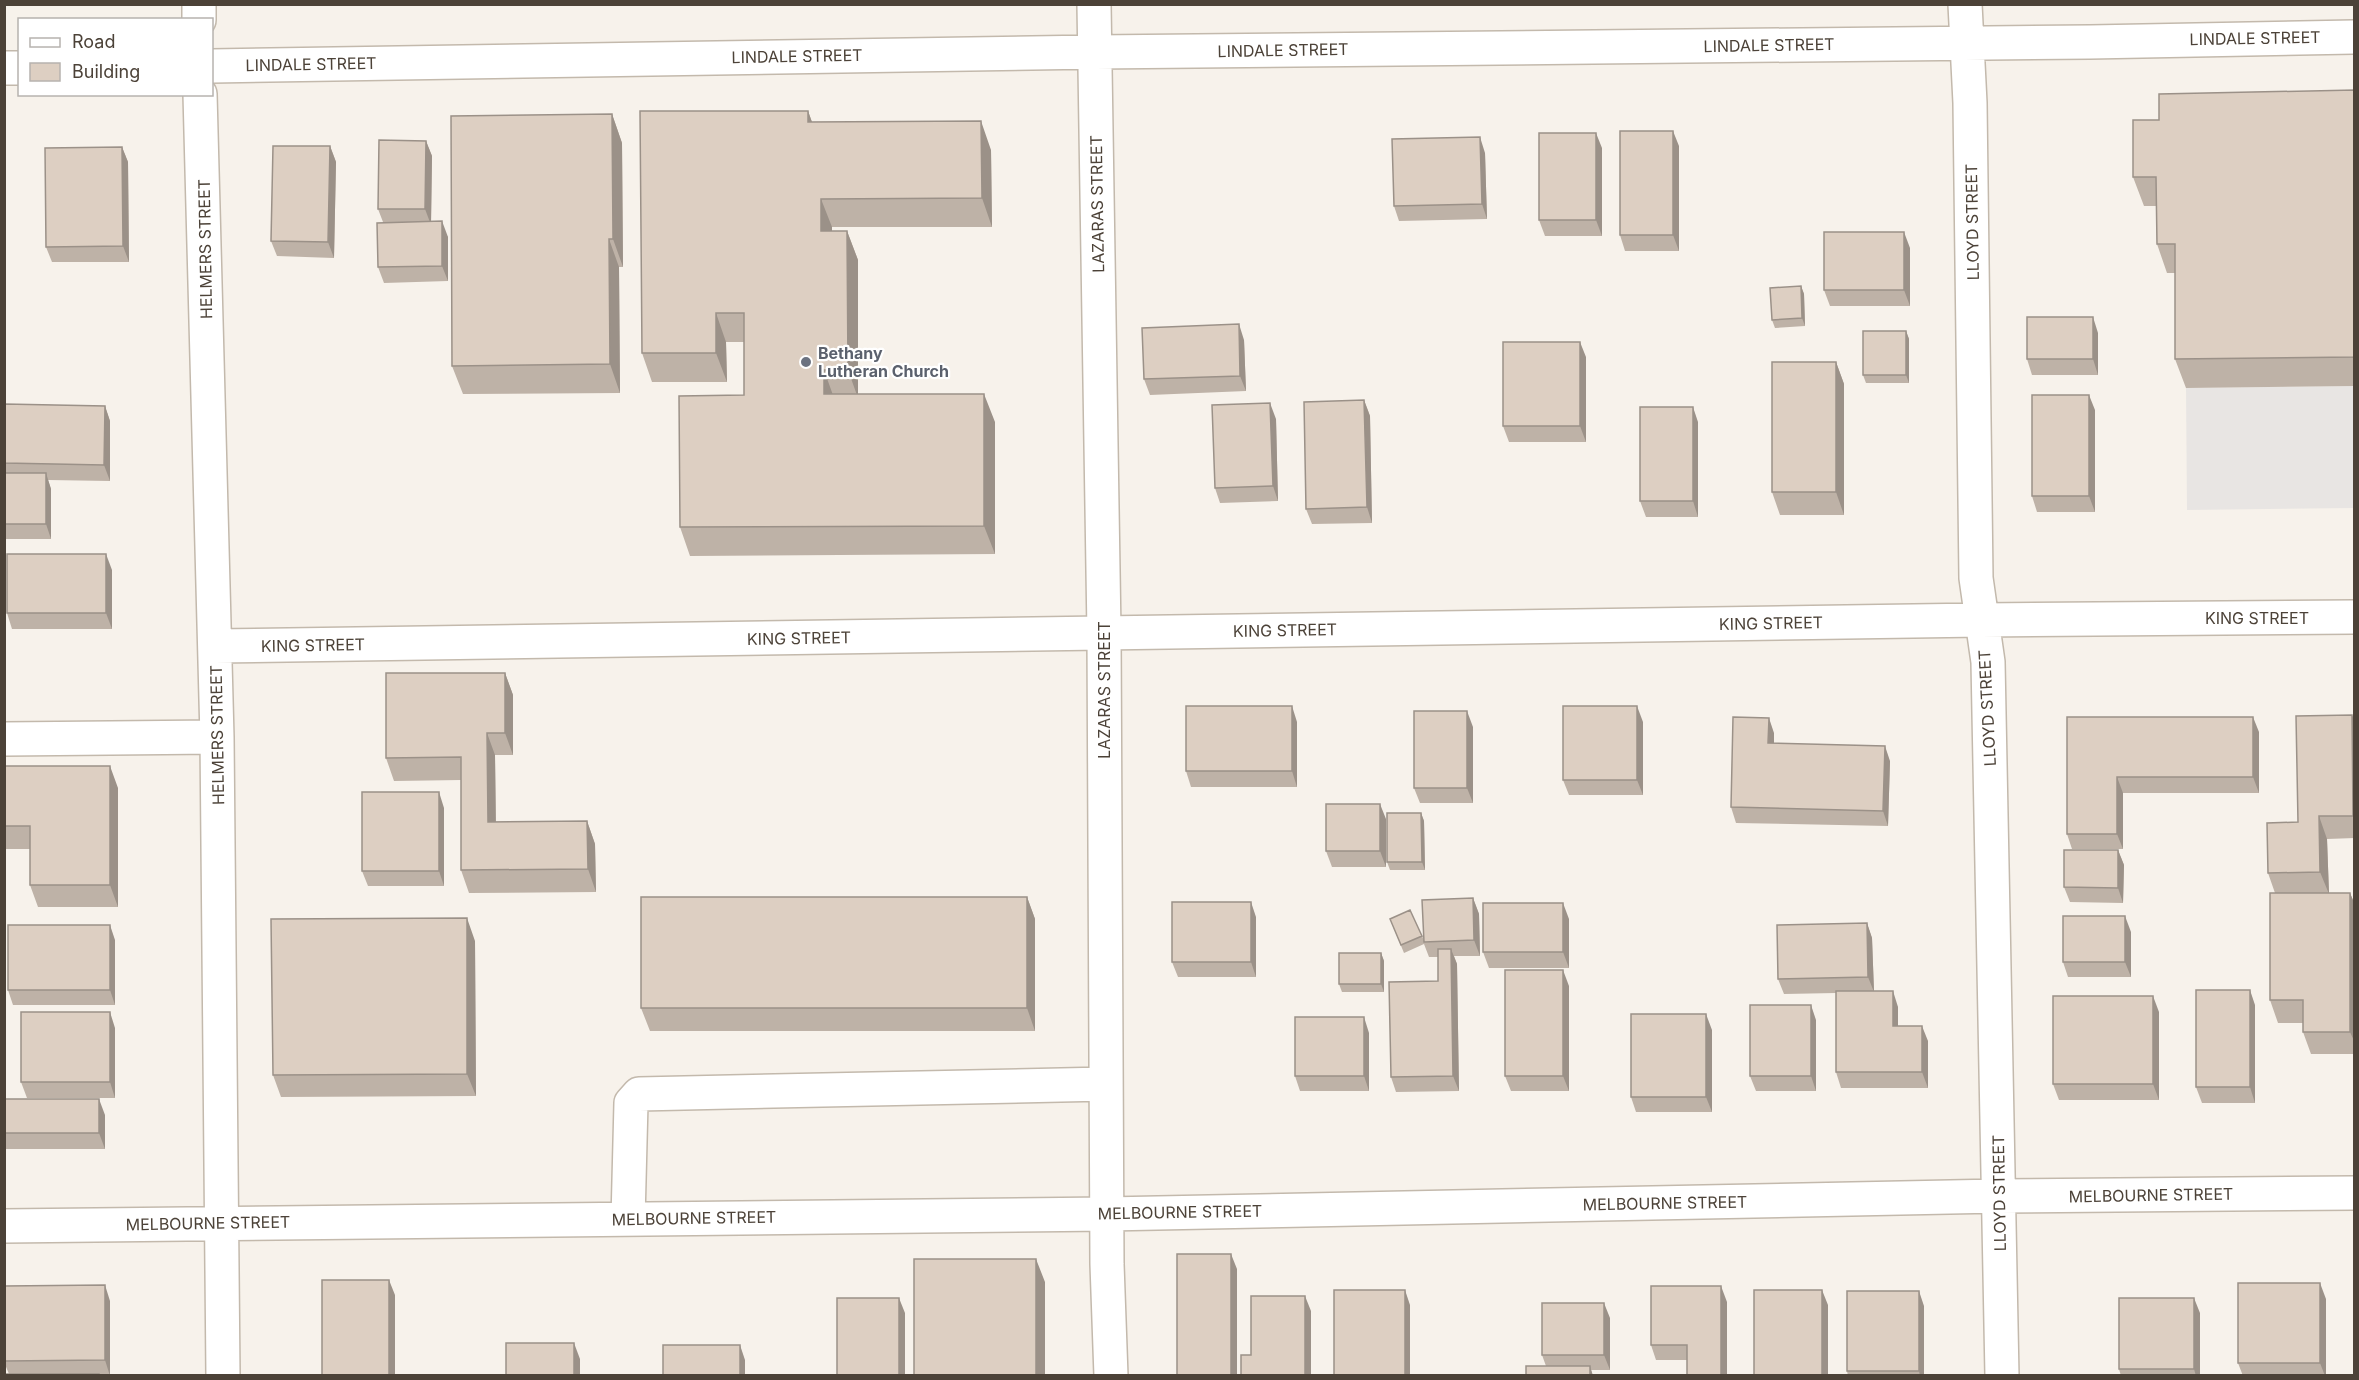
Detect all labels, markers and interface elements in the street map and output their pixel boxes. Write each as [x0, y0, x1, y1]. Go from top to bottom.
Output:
legend [18, 18, 213, 96]
street label: LINDALE STREET [2189, 27, 2321, 49]
text: Road [72, 31, 115, 52]
street label: LINDALE STREET [1703, 34, 1835, 56]
street label: LINDALE STREET [1217, 39, 1349, 61]
street label: LINDALE STREET [731, 45, 863, 67]
street label: LINDALE STREET [245, 53, 377, 75]
text: Building [72, 61, 140, 82]
street label: LAZARAS STREET [1086, 135, 1108, 273]
street label: LLOYD STREET [1961, 163, 1983, 281]
street label: HELMERS STREET [194, 179, 216, 319]
place label: Bethany Lutheran Church [818, 343, 949, 381]
marker: Bethany Lutheran Church [799, 355, 813, 369]
street label: KING STREET [2205, 608, 2309, 628]
street label: KING STREET [1719, 612, 1823, 634]
street label: KING STREET [1233, 619, 1337, 641]
street label: LAZARAS STREET [1094, 621, 1114, 759]
street label: KING STREET [747, 627, 851, 649]
street label: KING STREET [261, 634, 365, 656]
street label: LLOYD STREET [1974, 649, 2000, 767]
street label: HELMERS STREET [206, 665, 228, 805]
street label: LLOYD STREET [1988, 1134, 2010, 1252]
street label: MELBOURNE STREET [2069, 1184, 2233, 1206]
street label: MELBOURNE STREET [1583, 1192, 1747, 1214]
street label: MELBOURNE STREET [1098, 1201, 1262, 1223]
street label: MELBOURNE STREET [612, 1207, 776, 1229]
street label: MELBOURNE STREET [126, 1212, 290, 1234]

